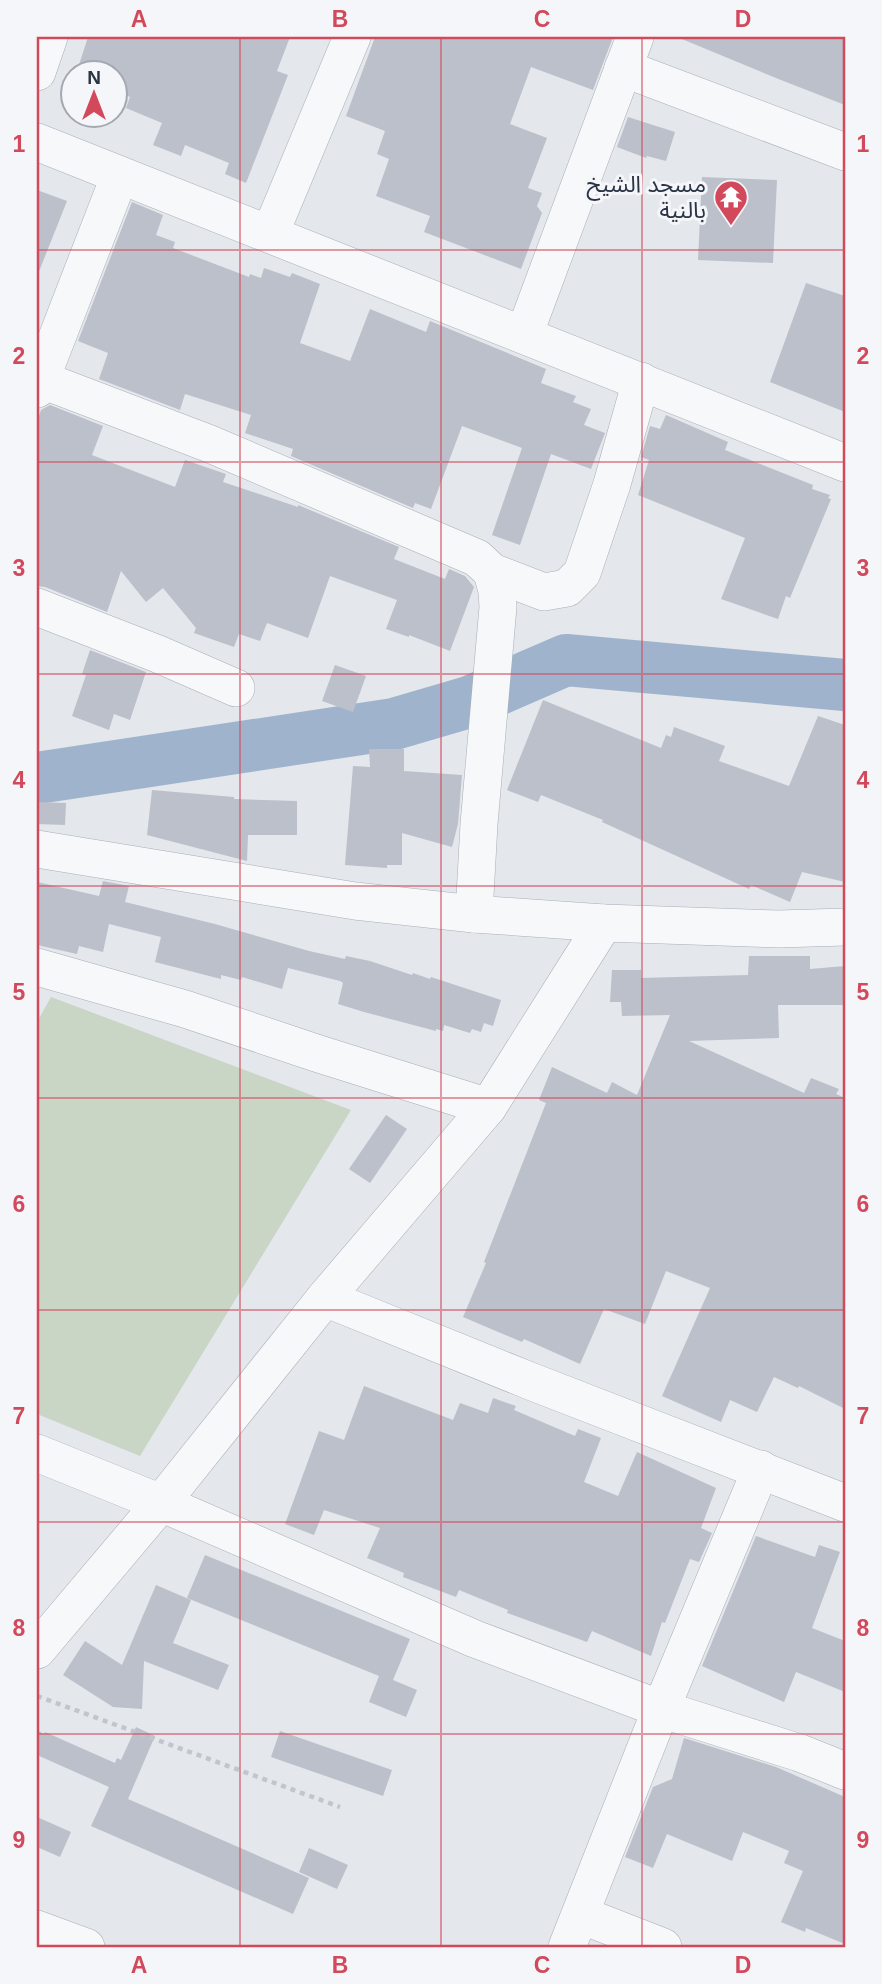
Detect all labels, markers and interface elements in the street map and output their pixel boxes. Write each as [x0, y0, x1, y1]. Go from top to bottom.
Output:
text: A [131, 6, 147, 32]
text: B [332, 6, 348, 32]
text: C [534, 6, 550, 32]
text: D [735, 6, 751, 32]
north arrow [60, 60, 130, 130]
text: N [87, 67, 101, 88]
text: 1 [13, 131, 26, 157]
text: 1 [857, 131, 870, 157]
place label: مسجد الشيخ بالنية [587, 171, 706, 223]
temple icon: مسجد الشيخ بالنية [712, 178, 750, 227]
text: 2 [13, 343, 25, 369]
text: 2 [857, 343, 869, 369]
text: 3 [13, 555, 25, 581]
text: 3 [857, 555, 869, 581]
text: 4 [13, 767, 26, 793]
text: 4 [857, 767, 870, 793]
text: 5 [13, 979, 26, 1005]
text: 5 [857, 979, 870, 1005]
text: 6 [13, 1191, 25, 1217]
text: 6 [857, 1191, 869, 1217]
text: 7 [13, 1403, 25, 1429]
text: 7 [857, 1403, 869, 1429]
text: 8 [13, 1615, 26, 1641]
text: 8 [857, 1615, 870, 1641]
text: 9 [13, 1827, 25, 1853]
text: 9 [857, 1827, 869, 1853]
text: A [131, 1952, 147, 1978]
text: B [332, 1952, 348, 1978]
text: C [534, 1952, 550, 1978]
text: D [735, 1952, 751, 1978]

